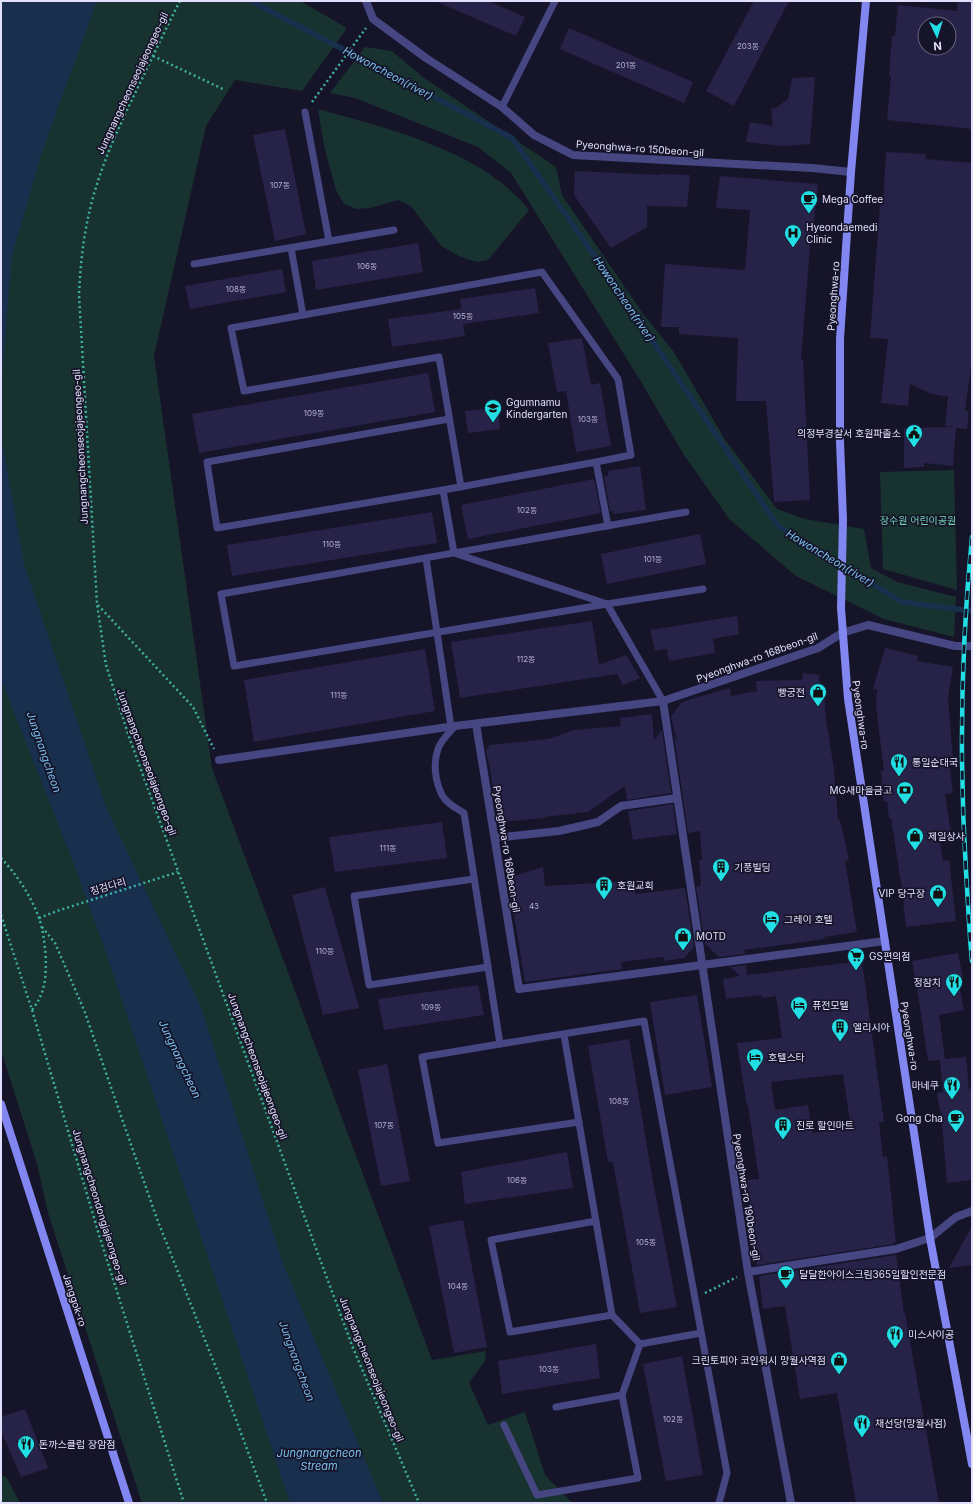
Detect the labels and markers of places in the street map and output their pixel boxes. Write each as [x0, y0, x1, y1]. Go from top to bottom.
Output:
cafe icon: Mega Coffee [799, 189, 819, 214]
place label: Mega Coffee [822, 193, 883, 205]
place label: Hyeondaemedi Clinic [806, 221, 877, 245]
hospital icon: Hyeondaemedi Clinic [783, 223, 803, 248]
place label: Ggumnamu Kindergarten [506, 396, 567, 420]
school or university icon: Ggumnamu Kindergarten [483, 398, 503, 423]
public building icon: 의정부경찰서 호원파출소 [904, 423, 924, 448]
place label: 의정부경찰서 호원파출소 [797, 427, 901, 439]
shop icon: 빵궁전 [808, 682, 828, 707]
place label: 빵궁전 [777, 686, 805, 698]
restaurant icon: 통일순대국 [889, 752, 909, 777]
place label: 통일순대국 [912, 756, 958, 768]
bank icon: MG새마을금고 [895, 780, 915, 805]
place label: MG새마을금고 [830, 784, 892, 796]
shop icon: 제일상사 [905, 826, 925, 851]
place label: 제일상사 [928, 830, 966, 842]
building icon: 기풍빌딩 [711, 857, 731, 882]
place label: 기풍빌딩 [734, 861, 771, 873]
building icon: 호원교회 [594, 875, 614, 900]
place label: 호원교회 [617, 879, 654, 891]
shop icon: VIP 당구장 [928, 883, 948, 908]
place label: VIP 당구장 [879, 887, 925, 899]
hotel icon: 그레이 호텔 [761, 909, 781, 934]
place label: 그레이 호텔 [784, 913, 833, 925]
shop icon: MOTD [673, 926, 693, 951]
place label: MOTD [696, 930, 726, 942]
supermarket icon: GS편의점 [846, 946, 866, 971]
place label: GS편의점 [869, 950, 910, 962]
restaurant icon: 정참치 [944, 972, 964, 997]
place label: 정참치 [913, 976, 941, 988]
hotel icon: 퓨전모텔 [789, 995, 809, 1020]
place label: 퓨전모텔 [812, 999, 849, 1011]
building icon: 엘리시아 [830, 1017, 850, 1042]
place label: 엘리시아 [853, 1021, 891, 1033]
hotel icon: 호텔스타 [745, 1047, 765, 1072]
place label: 호텔스타 [768, 1051, 805, 1063]
restaurant icon: 마네쿠 [942, 1075, 962, 1100]
place label: 마네쿠 [911, 1079, 939, 1091]
cafe icon: Gong Cha [946, 1108, 966, 1133]
place label: Gong Cha [896, 1112, 943, 1124]
building icon: 진로 할인마트 [773, 1115, 793, 1140]
place label: 진로 할인마트 [796, 1119, 854, 1131]
cafe icon: 달달한아이스크림365일할인전문점 [776, 1264, 796, 1289]
place label: 달달한아이스크림365일할인전문점 [799, 1268, 946, 1280]
restaurant icon: 미스사이공 [885, 1324, 905, 1349]
place label: 미스사이공 [908, 1328, 954, 1340]
shop icon: 크린토피아 코인워시 망월사역점 [829, 1350, 849, 1375]
place label: 크린토피아 코인워시 망월사역점 [692, 1354, 826, 1366]
restaurant icon: 채선당(망월사점) [852, 1413, 872, 1438]
place label: 채선당(망월사점) [875, 1417, 947, 1429]
restaurant icon: 돈까스클럽 장암점 [16, 1434, 36, 1459]
place label: 돈까스클럽 장암점 [39, 1438, 115, 1450]

